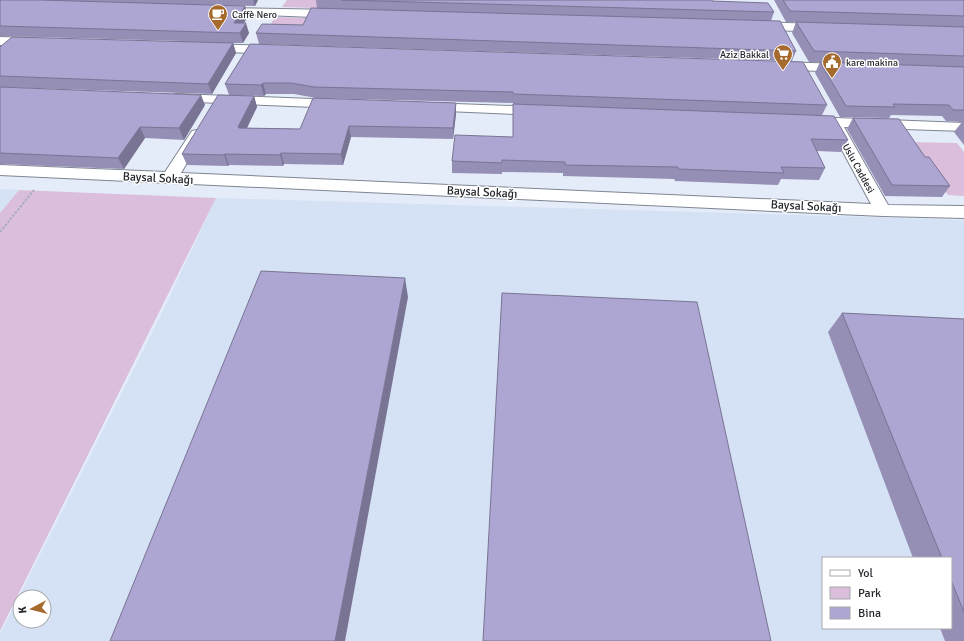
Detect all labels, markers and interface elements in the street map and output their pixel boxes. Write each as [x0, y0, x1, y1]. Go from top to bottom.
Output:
cafe icon: Caffè Nero [207, 3, 229, 31]
place label: Caffè Nero [232, 9, 277, 21]
supermarket icon: Aziz Bakkal [772, 43, 794, 71]
place label: Aziz Bakkal [720, 49, 769, 61]
public building icon: kare makina [821, 51, 843, 79]
place label: kare makina [846, 57, 898, 69]
street label: Uslu Caddesi [840, 142, 877, 195]
street label: Baysal Sokağı [122, 169, 194, 188]
street label: Baysal Sokağı [446, 183, 518, 202]
street label: Baysal Sokağı [770, 197, 842, 216]
legend [822, 557, 952, 629]
text: Yol [858, 566, 874, 581]
text: Park [858, 586, 881, 601]
north arrow [12, 589, 52, 629]
text: K [16, 606, 29, 614]
text: Bina [858, 606, 881, 621]

